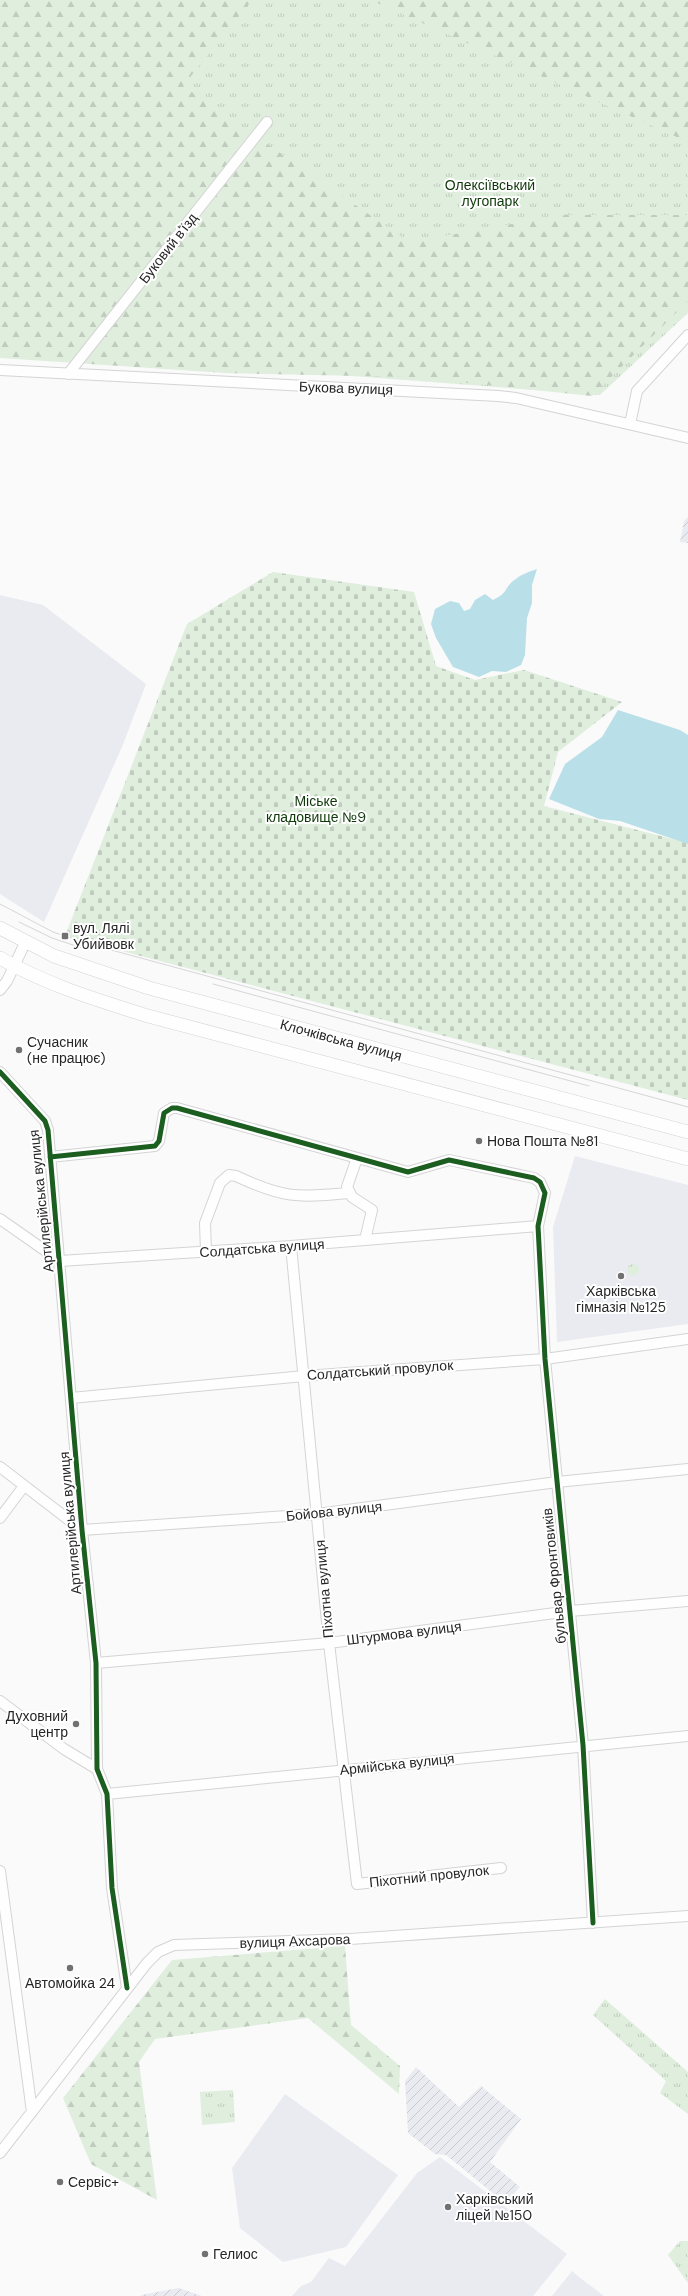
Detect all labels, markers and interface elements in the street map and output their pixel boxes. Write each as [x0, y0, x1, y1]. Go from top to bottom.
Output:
park label: Олексіївський лугопарк [445, 176, 535, 210]
street label: Буковий в'їзд [135, 209, 201, 287]
street label: Букова вулиця [299, 377, 393, 399]
park label: Міське кладовище №9 [266, 792, 366, 826]
place label: вул. Лялі Убийвовк [73, 919, 135, 953]
marker: вул. Лялі Убийвовк [60, 931, 70, 941]
street label: Клочківська вулиця [278, 1015, 404, 1065]
place label: Сучасник (не працює) [27, 1033, 106, 1067]
marker: Сучасник (не працює) [14, 1045, 24, 1055]
street label: Артилерійська вулиця [25, 1129, 57, 1273]
place label: Нова Пошта №81 [487, 1132, 598, 1150]
marker: Нова Пошта №81 [474, 1136, 484, 1146]
street label: Солдатська вулиця [199, 1235, 325, 1261]
marker: Харківська гімназія №125 [616, 1271, 626, 1281]
place label: Харківська гімназія №125 [576, 1282, 666, 1316]
street label: Солдатський провулок [306, 1356, 455, 1384]
street label: Артилерійська вулиця [55, 1451, 85, 1595]
street label: Бойова вулиця [285, 1497, 383, 1525]
street label: бульвар Фронтовиків [538, 1507, 570, 1645]
street label: Піхотна вулиця [311, 1539, 337, 1639]
street label: Штурмова вулиця [346, 1617, 462, 1649]
place label: Духовний центр [6, 1707, 68, 1741]
marker: Духовний центр [71, 1719, 81, 1729]
street label: Армійська вулиця [339, 1749, 455, 1779]
street label: Піхотний провулок [368, 1861, 491, 1891]
street label: вулиця Ахсарова [239, 1930, 351, 1952]
marker: Автомойка 24 [65, 1963, 75, 1973]
place label: Автомойка 24 [25, 1974, 116, 1992]
place label: Сервіс+ [68, 2173, 119, 2191]
marker: Сервіс+ [55, 2177, 65, 2187]
place label: Харківський ліцей №150 [456, 2190, 534, 2224]
marker: Харківський ліцей №150 [443, 2202, 453, 2212]
place label: Гелиос [213, 2245, 258, 2263]
marker: Гелиос [200, 2249, 210, 2259]

